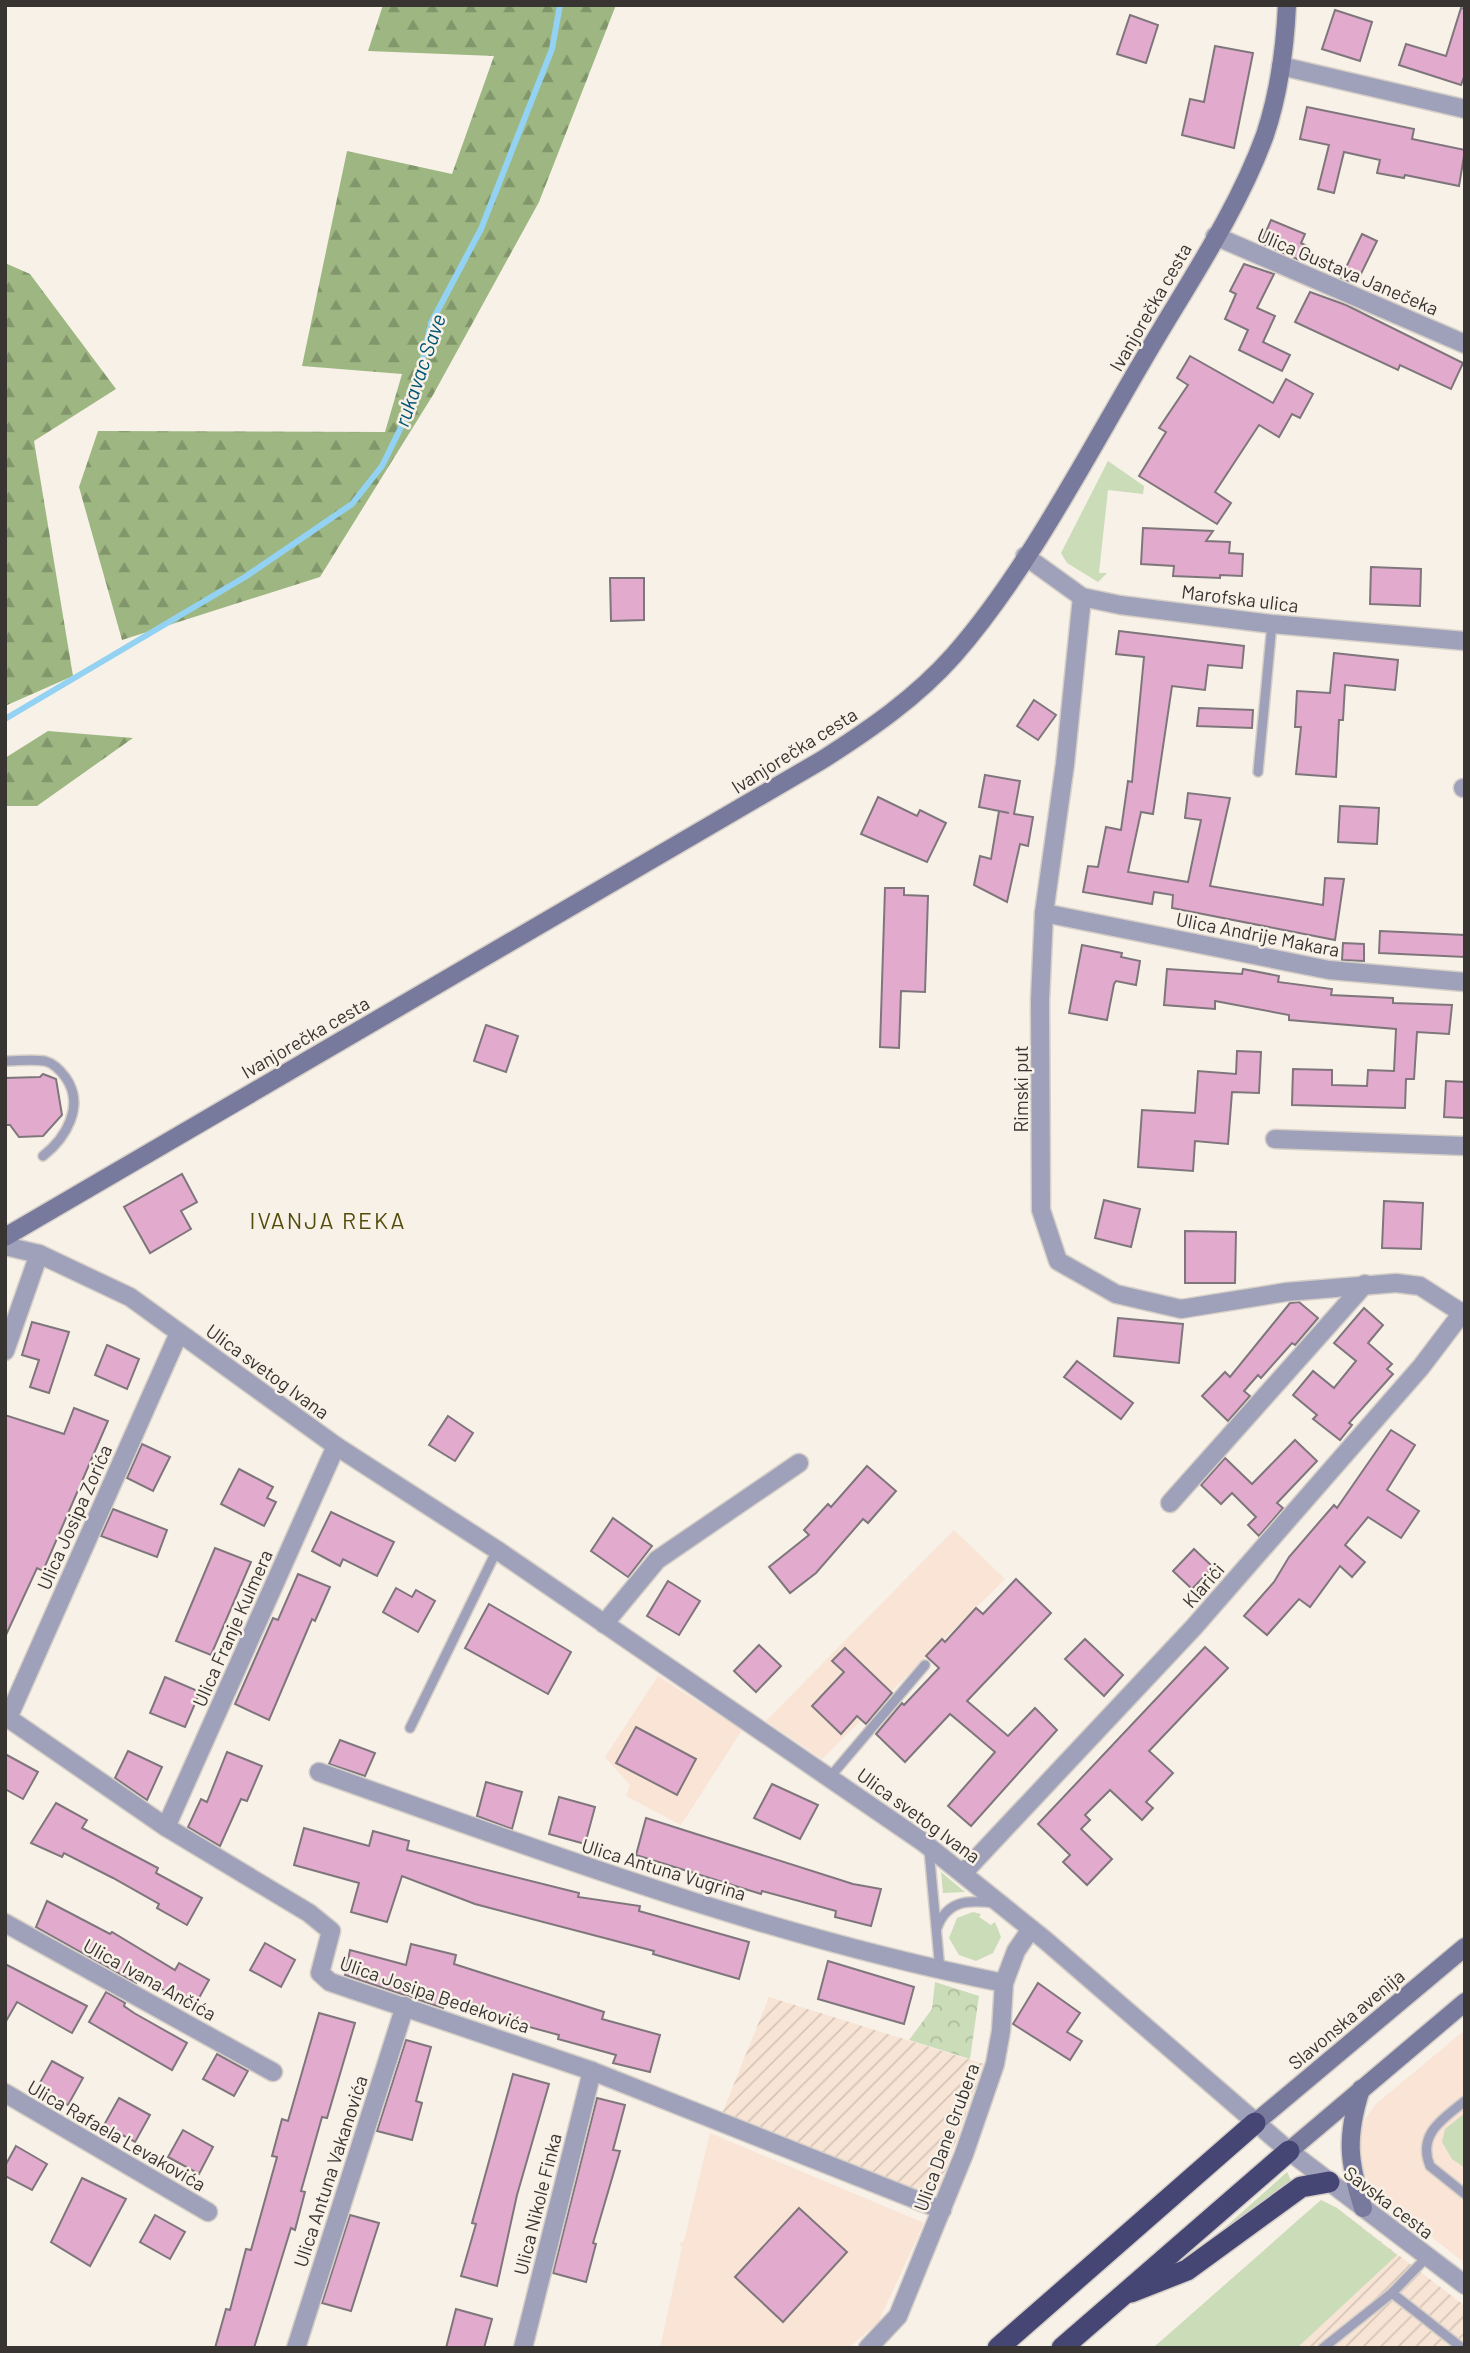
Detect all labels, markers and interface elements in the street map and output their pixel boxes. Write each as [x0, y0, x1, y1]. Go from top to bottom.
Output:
street label: Ulica Gustava Janečeka [1254, 222, 1442, 320]
street label: Ivanjorečka cesta [1104, 239, 1196, 375]
water label: rukavac Save [388, 310, 450, 430]
street label: Marofska ulica [1180, 579, 1300, 617]
street label: Ivanjorečka cesta [727, 702, 861, 798]
street label: Ulica Andrije Makara [1174, 907, 1342, 961]
street label: Ivanjorečka cesta [237, 991, 373, 1083]
street label: Rimski put [1009, 1045, 1032, 1133]
district label: IVANJA REKA [249, 1206, 407, 1234]
street label: Ulica svetog Ivana [202, 1319, 334, 1423]
street label: Ulica Josipa Zorića [32, 1441, 116, 1593]
street label: Ulica Franje Kulmera [187, 1546, 277, 1710]
street label: Klarići [1177, 1558, 1229, 1612]
street label: Ulica svetog Ivana [853, 1763, 985, 1867]
street label: Ulica Antuna Vugrina [579, 1833, 749, 1905]
street label: Ulica Ivana Ančića [80, 1933, 220, 2025]
street label: Ulica Josipa Bedekovića [337, 1951, 533, 2037]
street label: Slavonska avenija [1283, 1964, 1409, 2074]
street label: Ulica Dane Grubera [909, 2060, 983, 2214]
street label: Ulica Antuna Vakanovića [288, 2072, 372, 2270]
street label: Ulica Rafaela Levakovića [24, 2075, 210, 2195]
street label: Ulica Nikole Finka [508, 2131, 566, 2277]
street label: Savska cesta [1340, 2161, 1438, 2243]

